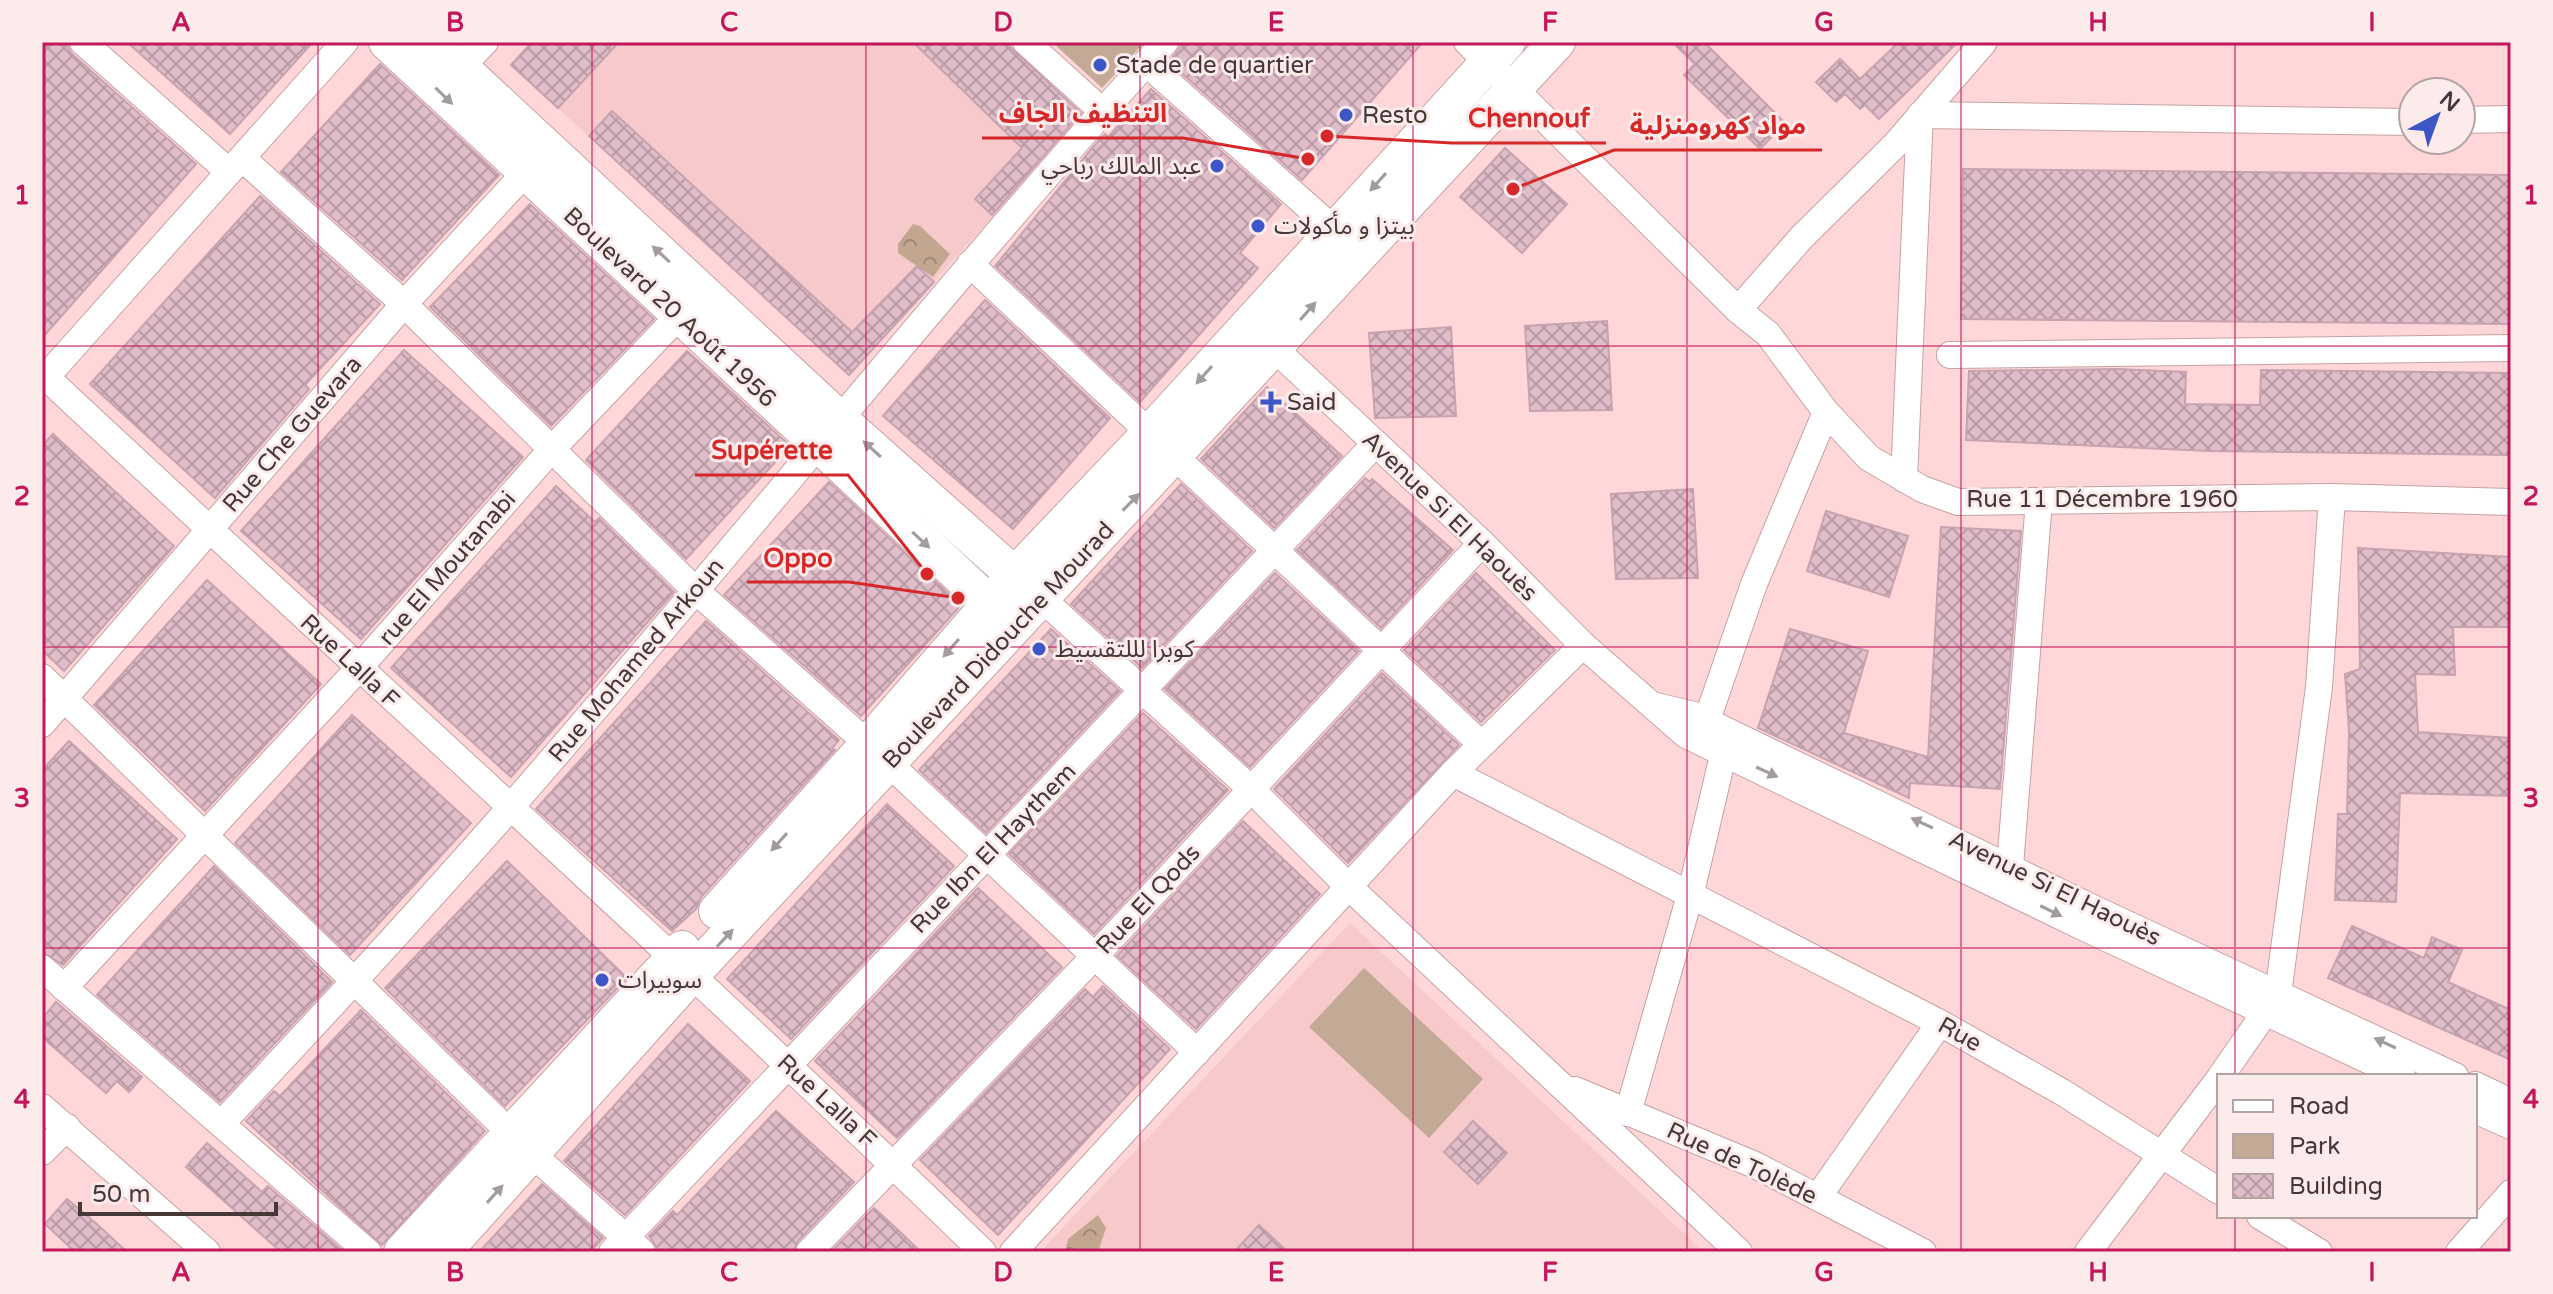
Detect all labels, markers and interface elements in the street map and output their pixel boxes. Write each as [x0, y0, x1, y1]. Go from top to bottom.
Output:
text: A [171, 7, 191, 38]
text: B [446, 7, 464, 38]
text: C [720, 7, 738, 38]
text: D [993, 7, 1013, 38]
text: E [1268, 7, 1284, 38]
text: F [1542, 7, 1558, 38]
text: G [1814, 7, 1834, 38]
text: H [2088, 7, 2108, 38]
text: I [2368, 7, 2376, 38]
place label: Stade de quartier [1116, 51, 1314, 80]
marker: Stade de quartier [1091, 56, 1109, 74]
north arrow [2397, 76, 2477, 156]
one-way arrow [434, 86, 453, 104]
text: N [2434, 86, 2465, 117]
callout: التنظيف الجاف [982, 88, 1183, 138]
callout: Chennouf [1452, 93, 1606, 143]
text: التنظيف الجاف [999, 98, 1167, 129]
callout: مواد كهرومنزلية [1614, 100, 1822, 150]
place label: Resto [1362, 101, 1428, 130]
text: Chennouf [1468, 103, 1591, 134]
marker: Resto [1337, 106, 1355, 124]
text: مواد كهرومنزلية [1630, 110, 1806, 141]
place label: عبد المالك رباحي [1041, 152, 1201, 185]
marker: عبد المالك رباحي [1208, 157, 1226, 175]
one-way arrow [1370, 172, 1388, 191]
text: 1 [14, 180, 30, 211]
text: 1 [2523, 180, 2539, 211]
street label: Boulevard 20 Août 1956 [557, 201, 782, 414]
place label: بيتزا و مأكولات [1274, 210, 1415, 241]
marker: بيتزا و مأكولات [1249, 217, 1267, 235]
one-way arrow [651, 245, 670, 263]
one-way arrow [1299, 302, 1316, 322]
street label: Rue Che Guevara [217, 350, 368, 518]
one-way arrow [1195, 365, 1213, 384]
place label: Said [1287, 388, 1336, 417]
marker: Said [1262, 393, 1280, 411]
callout: Supérette [695, 425, 848, 475]
street label: Avenue Si El Haouès [1356, 425, 1543, 608]
text: Supérette [711, 435, 833, 466]
one-way arrow [863, 441, 883, 458]
text: 2 [14, 481, 30, 512]
text: 2 [2523, 481, 2539, 512]
street label: rue El Moutanabi [372, 485, 522, 651]
street label: Rue 11 Décembre 1960 [1966, 485, 2238, 514]
one-way arrow [1121, 493, 1140, 512]
street label: Boulevard Didouche Mourad [876, 516, 1120, 775]
one-way arrow [911, 530, 930, 549]
callout: Oppo [747, 532, 849, 582]
text: Oppo [763, 543, 833, 574]
street label: Rue Mohamed Arkoun [542, 552, 730, 768]
street label: Rue Lalla F [294, 608, 405, 715]
place label: كوبرا لللتقسيط [1055, 635, 1195, 664]
one-way arrow [943, 638, 961, 658]
marker: كوبرا لللتقسيط [1030, 640, 1048, 658]
street label: Rue Ibn El Haythem [904, 757, 1082, 940]
one-way arrow [1756, 765, 1779, 779]
text: 3 [14, 783, 30, 814]
text: 3 [2523, 783, 2539, 814]
one-way arrow [1911, 816, 1934, 830]
street label: Avenue Si El Haouès [1944, 824, 2166, 952]
one-way arrow [770, 833, 788, 852]
street label: Rue El Qods [1090, 838, 1206, 960]
one-way arrow [2039, 905, 2062, 918]
one-way arrow [716, 929, 734, 948]
place label: سوبيرات [618, 966, 702, 995]
marker: سوبيرات [593, 971, 611, 989]
street label: Rue [1933, 1011, 1987, 1058]
one-way arrow [2373, 1036, 2396, 1050]
street label: Rue Lalla F [771, 1048, 882, 1155]
legend [2217, 1074, 2477, 1218]
text: 4 [14, 1084, 30, 1115]
text: 4 [2523, 1084, 2539, 1115]
text: Road [2289, 1092, 2349, 1121]
street label: Rue de Tolède [1662, 1116, 1822, 1211]
text: Park [2289, 1132, 2340, 1161]
scale bar [80, 1166, 276, 1216]
text: Building [2289, 1172, 2383, 1201]
text: 50 m [92, 1180, 150, 1209]
one-way arrow [486, 1185, 504, 1204]
text: A [171, 1257, 191, 1288]
text: B [446, 1257, 464, 1288]
text: C [720, 1257, 738, 1288]
text: D [993, 1257, 1013, 1288]
text: E [1268, 1257, 1284, 1288]
text: F [1542, 1257, 1558, 1288]
text: G [1814, 1257, 1834, 1288]
text: H [2088, 1257, 2108, 1288]
text: I [2368, 1257, 2376, 1288]

